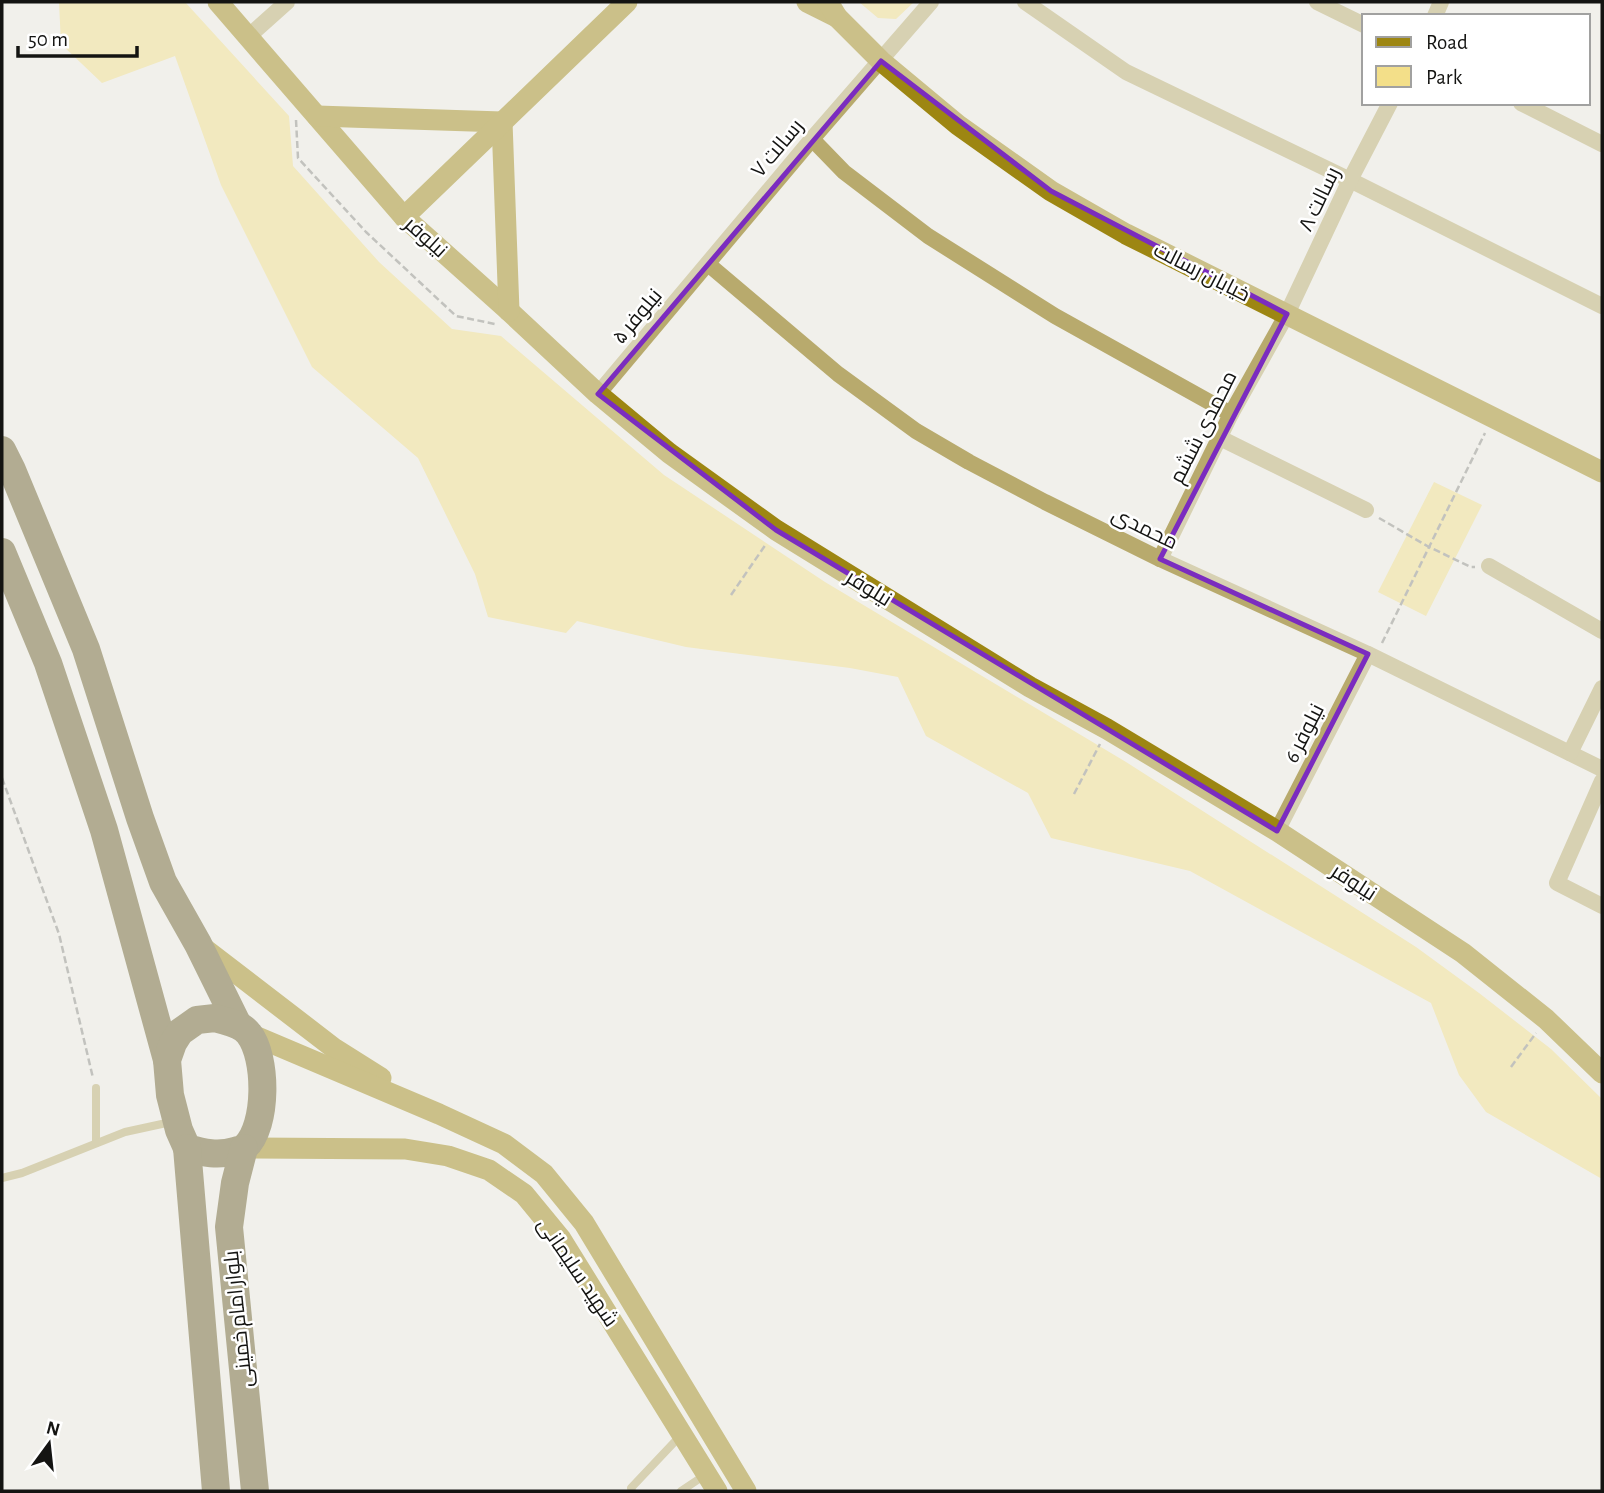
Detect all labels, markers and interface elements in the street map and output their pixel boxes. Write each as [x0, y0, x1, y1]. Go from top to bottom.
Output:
scale bar [18, 14, 136, 58]
legend [1362, 14, 1590, 105]
text: 50 m [28, 29, 68, 50]
text: Road [1426, 32, 1468, 53]
text: Park [1426, 67, 1463, 88]
street label: رسالت ۷ [747, 115, 808, 182]
street label: ۸ رسالت [1295, 164, 1345, 235]
street label: نیلوفر [399, 212, 451, 262]
street label: خیابان رسالت [1149, 239, 1253, 307]
street label: نیلوفر ۵ [609, 285, 667, 348]
street label: محمدی ششم [1166, 368, 1243, 488]
street label: محمدی [1108, 504, 1181, 555]
street label: نیلوفر [841, 566, 895, 611]
street label: نیلوفر 6 [1281, 700, 1329, 766]
street label: نیلوفر [1326, 860, 1380, 906]
street label: شهید سلیمانی [532, 1214, 622, 1332]
street label: بلوار امام خمینی [221, 1249, 259, 1388]
north arrow [14, 1409, 84, 1479]
text: N [44, 1418, 62, 1440]

